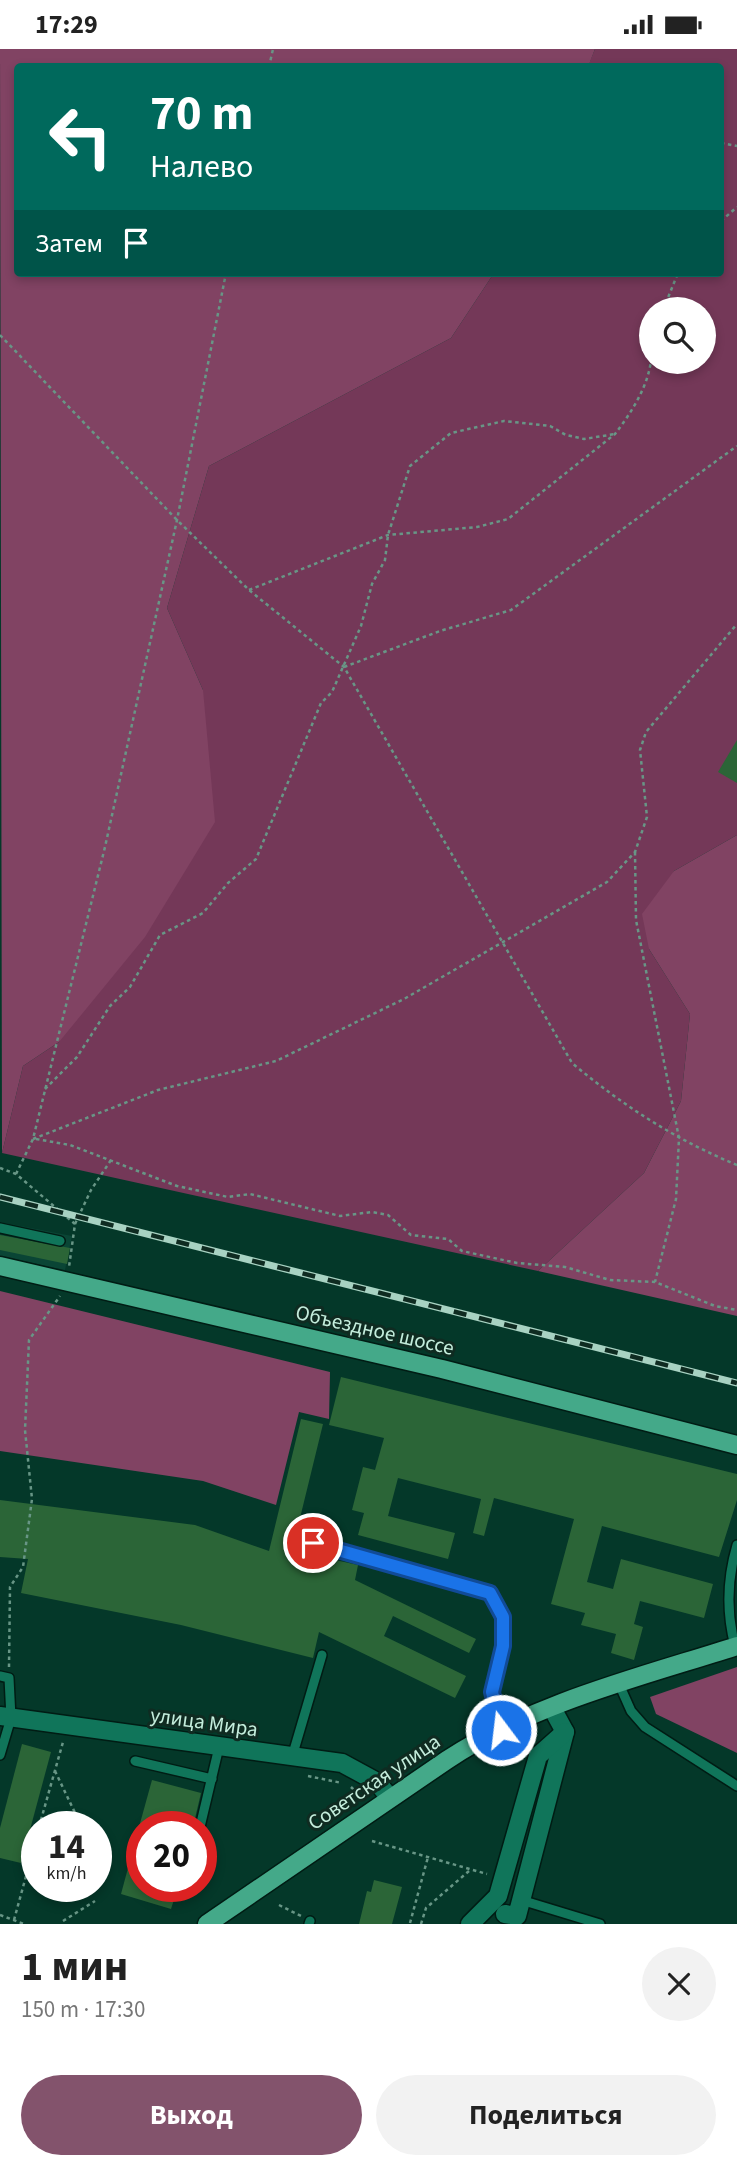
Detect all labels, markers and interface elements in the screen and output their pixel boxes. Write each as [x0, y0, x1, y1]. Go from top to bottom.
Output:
text: 17:29 [35, 6, 98, 43]
text: 70 m [150, 79, 254, 149]
icon: left [35, 91, 126, 182]
text: Налево [150, 144, 253, 190]
icon: arrive [117, 224, 155, 262]
text: Затем [35, 225, 103, 262]
map controls [639, 297, 716, 374]
button: search [639, 297, 716, 374]
street label: Объездное шоссе [293, 1297, 457, 1363]
pin [283, 1513, 343, 1573]
icon: arrive [294, 1524, 332, 1562]
position arrow [464, 1693, 538, 1767]
street label: улица Мира [148, 1700, 260, 1744]
street label: Советская улица [302, 1726, 446, 1838]
speed limit sign: 20 [126, 1811, 217, 1902]
text: 14 [48, 1822, 85, 1872]
text: km/h [47, 1861, 86, 1886]
text: 1 мин [21, 1937, 128, 1997]
button: close [642, 1947, 716, 2021]
text: 150 m · 17:30 [21, 1993, 145, 2026]
button: Выход [21, 2075, 362, 2155]
button: Поделиться [376, 2075, 716, 2155]

